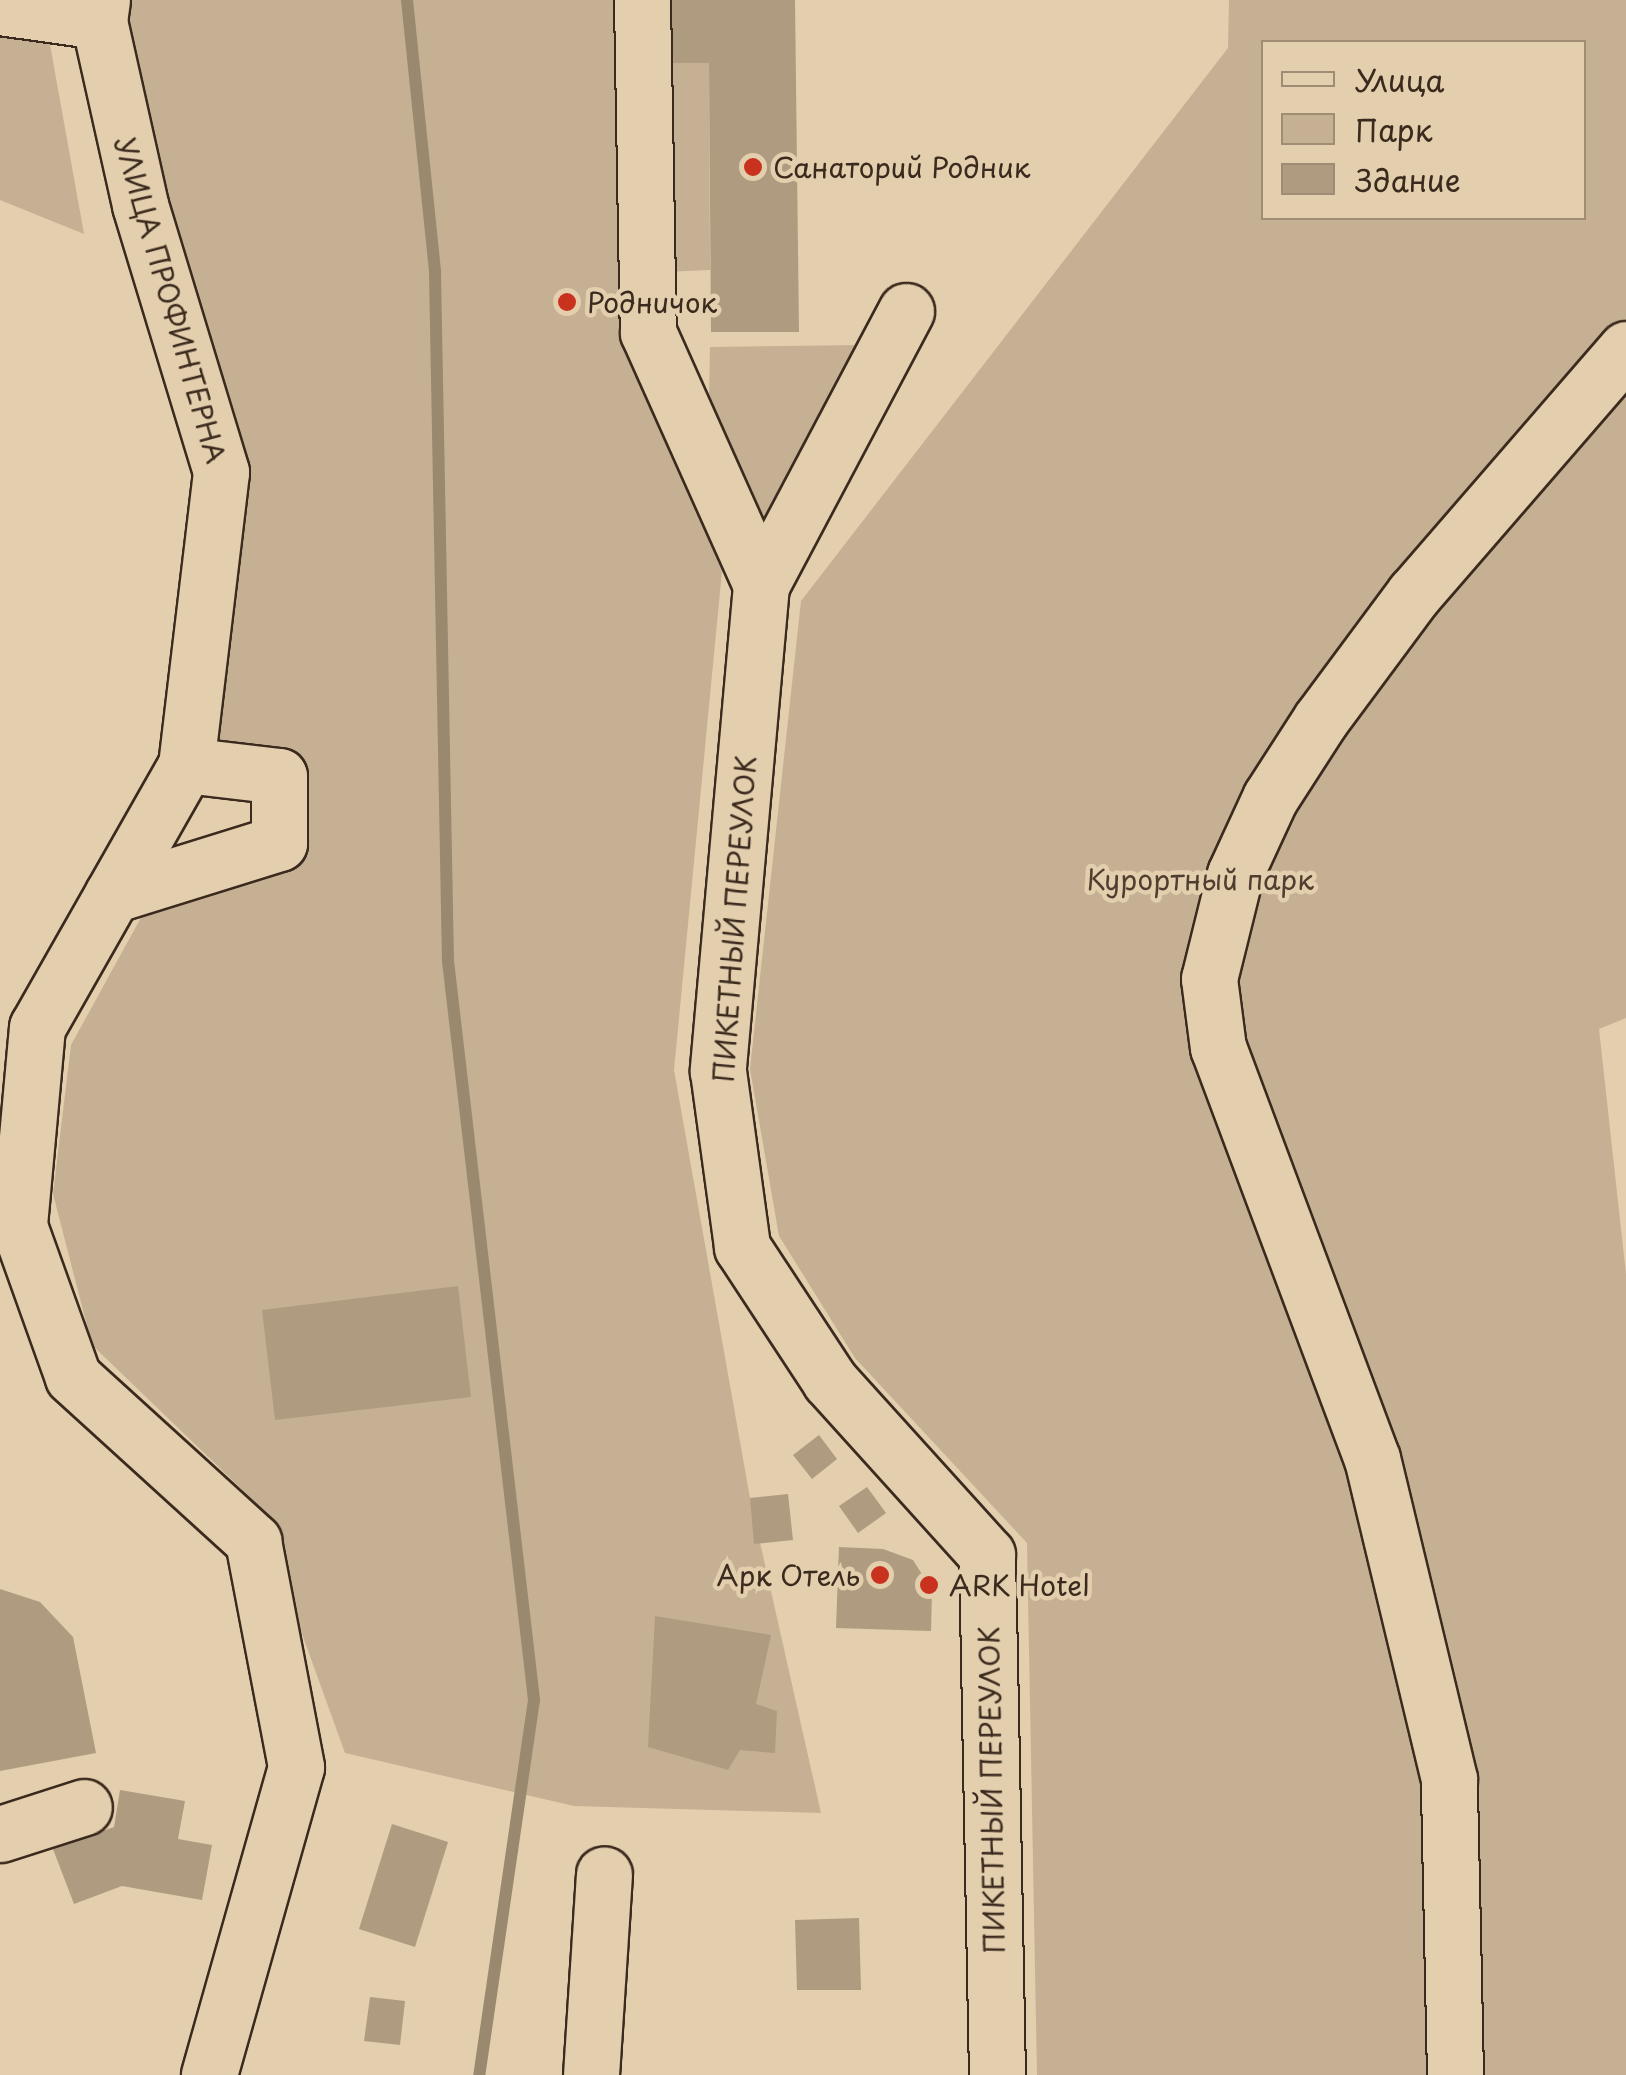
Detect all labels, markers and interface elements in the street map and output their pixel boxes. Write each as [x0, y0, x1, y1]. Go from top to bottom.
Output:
legend [1261, 40, 1586, 220]
text: Улица [1355, 57, 1444, 102]
text: Парк [1355, 107, 1432, 152]
street label: УЛИЦА ПРОФИНТЕРНА [108, 132, 234, 468]
place label: Санаторий Родник [773, 150, 1032, 184]
marker: Санаторий Родник [742, 156, 764, 178]
text: Здание [1355, 157, 1461, 202]
place label: Родничок [587, 285, 717, 319]
marker: Родничок [556, 291, 578, 313]
street label: ПИКЕТНЫЙ ПЕРЕУЛОК [706, 754, 762, 1084]
park label: Курортный парк [1086, 862, 1314, 896]
place label: Арк Отель [716, 1558, 860, 1592]
marker: Арк Отель [869, 1564, 891, 1586]
place label: ARK Hotel [949, 1568, 1090, 1602]
marker: ARK Hotel [918, 1574, 940, 1596]
street label: ПИКЕТНЫЙ ПЕРЕУЛОК [971, 1626, 1011, 1954]

